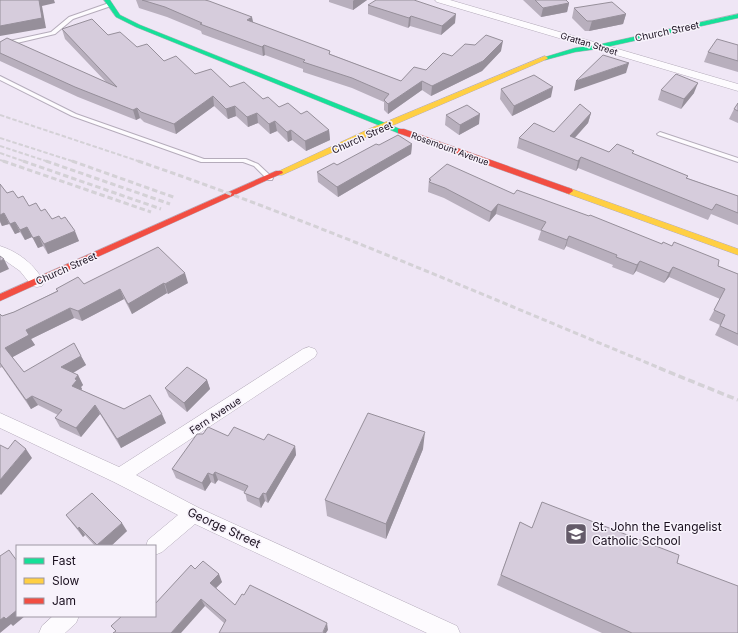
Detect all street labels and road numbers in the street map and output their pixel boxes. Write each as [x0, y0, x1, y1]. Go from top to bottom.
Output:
street label: Church Street [634, 18, 701, 44]
street label: Grattan Street [559, 30, 619, 57]
street label: Church Street [330, 118, 395, 156]
street label: Rosemount Avenue [410, 129, 491, 168]
street label: Church Street [34, 249, 99, 287]
street label: Fern Avenue [187, 394, 243, 436]
street label: George Street [185, 504, 263, 551]

